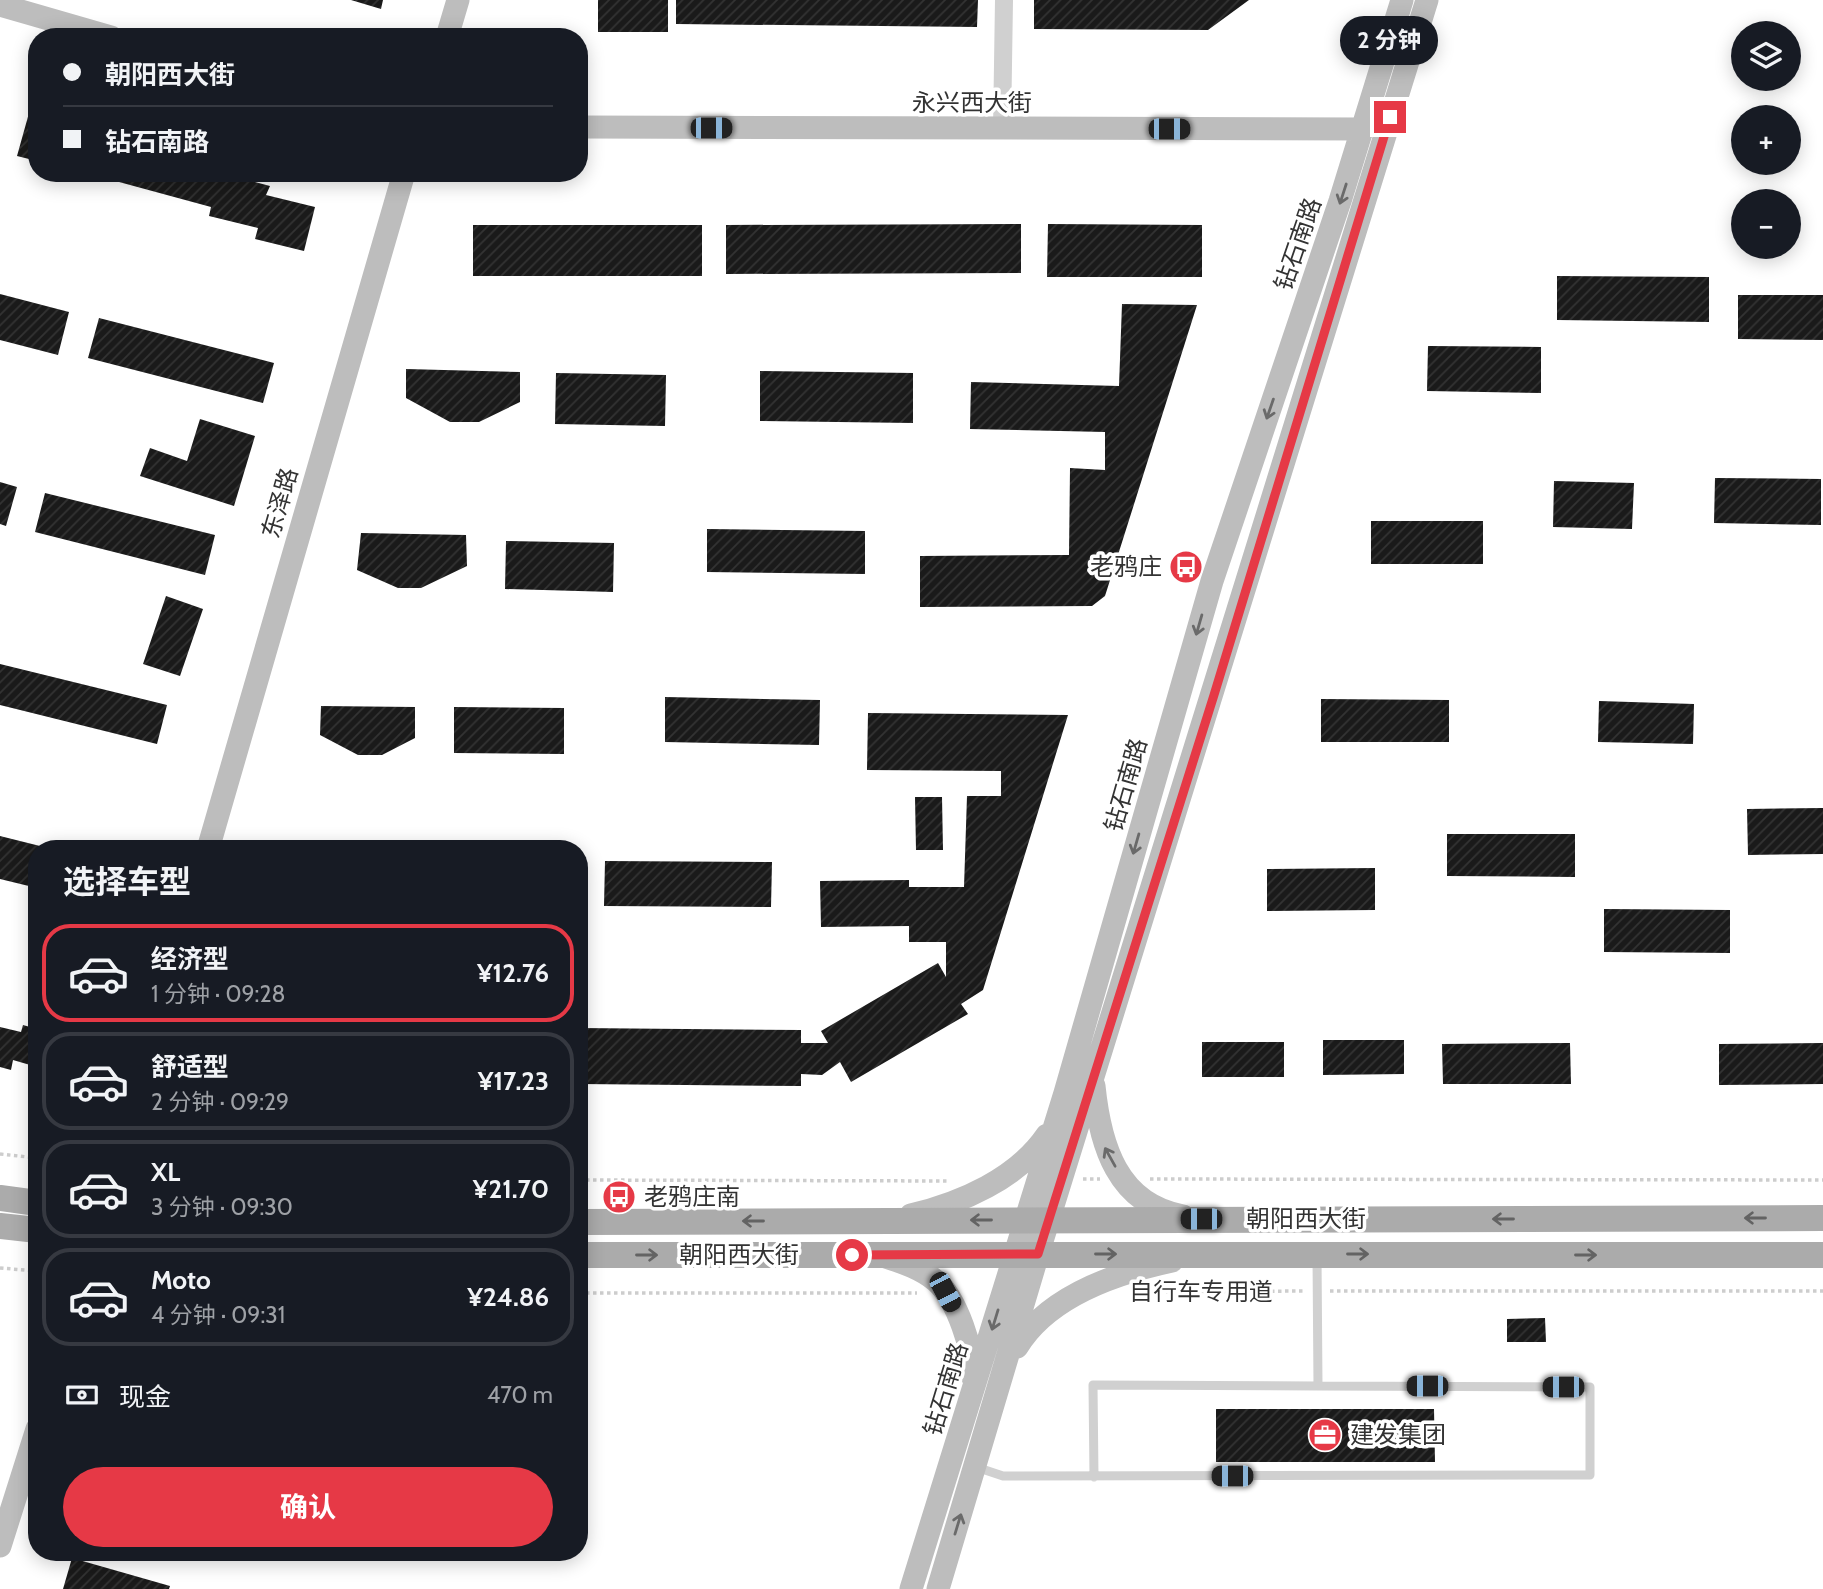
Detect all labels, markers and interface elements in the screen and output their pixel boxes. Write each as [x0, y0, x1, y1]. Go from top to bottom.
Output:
callout: 2 分钟 [1341, 16, 1439, 64]
map controls [1731, 21, 1801, 259]
button: layers [1731, 21, 1801, 91]
text: 2 分钟 [1357, 26, 1421, 54]
text: 朝阳西大街 [105, 59, 235, 91]
street label: 永兴西大街 [912, 88, 1032, 117]
route end [1374, 101, 1406, 133]
button: + [1731, 105, 1801, 175]
car [691, 118, 733, 139]
car [1149, 119, 1191, 140]
text: 钻石南路 [105, 126, 209, 158]
one-way arrow [1335, 183, 1348, 205]
button: − [1731, 189, 1801, 259]
street label: 钻石南路 [1268, 194, 1327, 294]
one-way arrow [1263, 398, 1275, 420]
street label: 东泽路 [256, 464, 303, 541]
bus stop icon: 老鸦庄 [1167, 548, 1205, 586]
place label: 老鸦庄 [1090, 552, 1162, 581]
one-way arrow [1191, 614, 1204, 636]
street label: 钻石南路 [1098, 735, 1153, 835]
one-way arrow [1129, 832, 1142, 855]
text: 选择车型 [63, 862, 191, 901]
icon: car [67, 942, 130, 1005]
text: 经济型 [151, 943, 229, 975]
text: ¥12.76 [477, 957, 549, 989]
text: 1 分钟 · 09:28 [151, 980, 285, 1008]
icon: car [67, 1050, 130, 1113]
text: 舒适型 [151, 1051, 229, 1083]
text: ¥17.23 [478, 1065, 549, 1097]
text: 2 分钟 · 09:29 [151, 1088, 289, 1116]
one-way arrow [1103, 1147, 1116, 1168]
text: XL [151, 1156, 180, 1188]
icon: car [67, 1158, 130, 1221]
text: ¥21.70 [473, 1173, 549, 1205]
bus stop icon: 老鸦庄南 [600, 1178, 638, 1216]
place label: 老鸦庄南 [644, 1182, 740, 1211]
text: 3 分钟 · 09:30 [151, 1193, 293, 1221]
street label: 朝阳西大街 [1246, 1204, 1366, 1233]
car [1181, 1209, 1223, 1230]
one-way arrow [1744, 1211, 1767, 1225]
one-way arrow [1492, 1212, 1515, 1226]
one-way arrow [969, 1213, 992, 1227]
one-way arrow [742, 1215, 765, 1228]
route start [836, 1239, 868, 1271]
street label: 朝阳西大街 [679, 1240, 799, 1269]
one-way arrow [1095, 1247, 1118, 1261]
one-way arrow [1347, 1247, 1370, 1261]
one-way arrow [636, 1248, 659, 1262]
one-way arrow [1574, 1248, 1597, 1261]
text: Moto [151, 1264, 211, 1296]
icon: car [67, 1266, 130, 1329]
car [926, 1269, 965, 1315]
street label: 自行车专用道 [1129, 1277, 1273, 1306]
text: ¥24.86 [467, 1281, 549, 1313]
text: 4 分钟 · 09:31 [151, 1301, 285, 1329]
one-way arrow [988, 1308, 1000, 1330]
street label: 钻石南路 [918, 1339, 973, 1439]
icon: cash [63, 1376, 101, 1414]
car [1407, 1376, 1449, 1397]
car [1543, 1377, 1585, 1398]
text: 现金 [119, 1381, 171, 1413]
text: 470 m [487, 1381, 553, 1409]
office icon: 建发集团 [1306, 1416, 1344, 1454]
place label: 建发集团 [1350, 1420, 1446, 1449]
car [1212, 1466, 1254, 1487]
button: 确认 [63, 1467, 553, 1547]
one-way arrow [952, 1513, 965, 1535]

